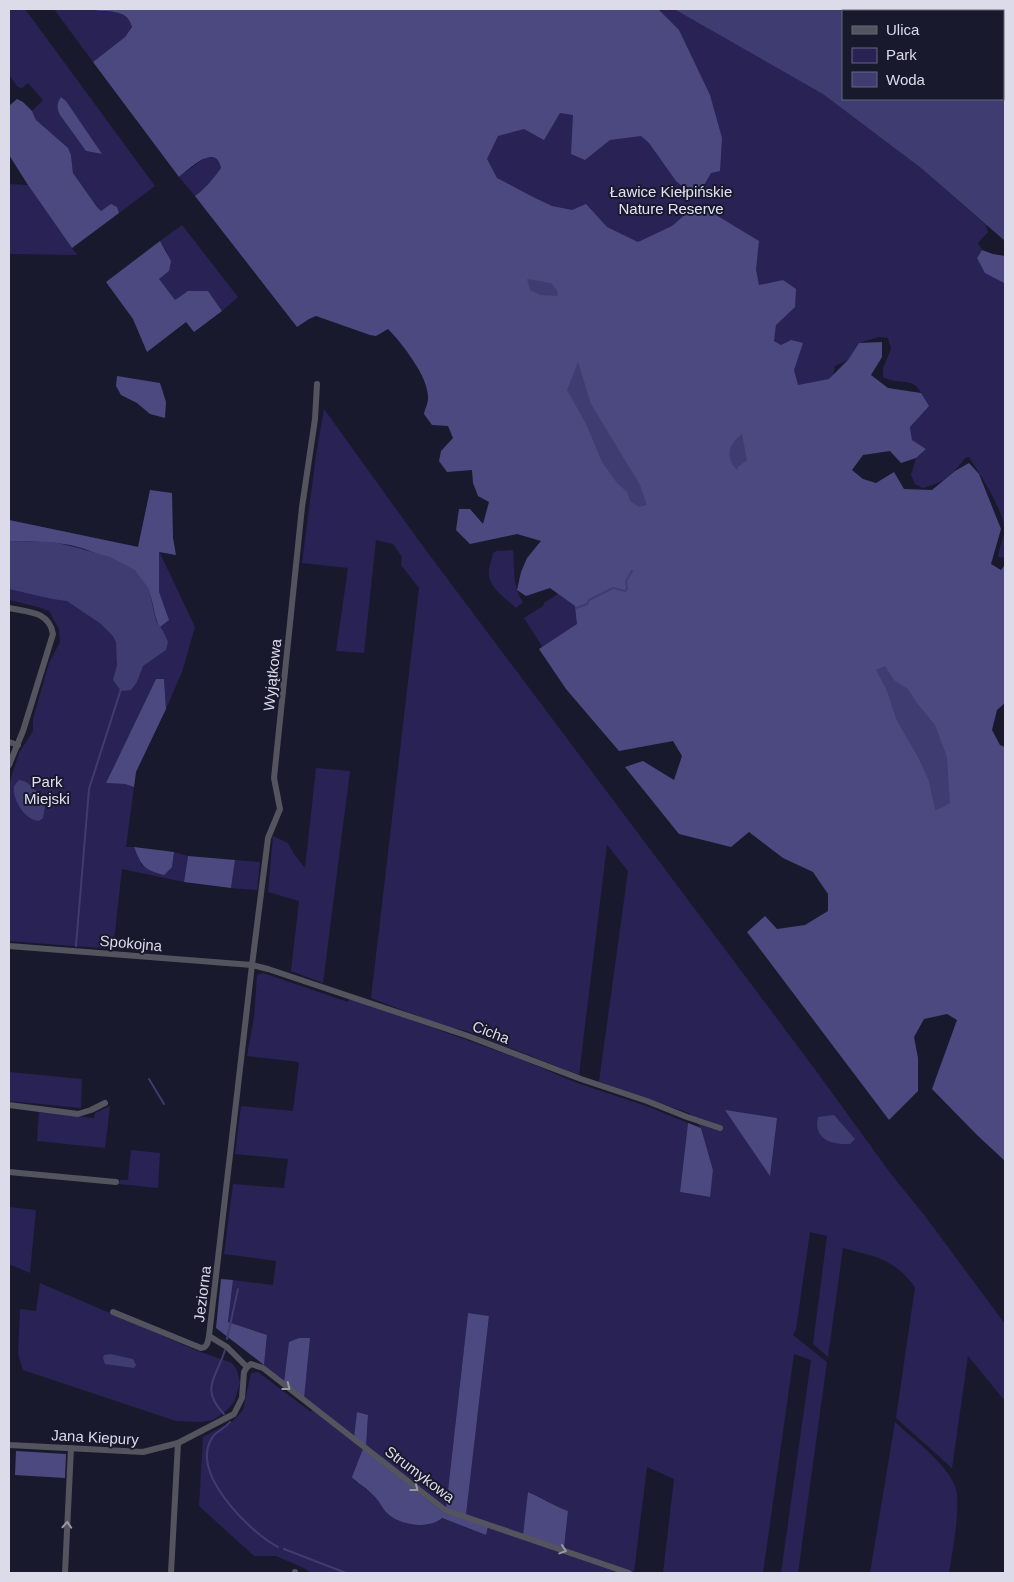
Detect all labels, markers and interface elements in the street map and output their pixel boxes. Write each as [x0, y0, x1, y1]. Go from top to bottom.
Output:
legend [842, 10, 1004, 100]
text: Ulica [886, 21, 920, 38]
text: Park [886, 46, 917, 63]
text: Woda [886, 71, 926, 88]
park label: Ławice Kiełpińskie Nature Reserve [610, 183, 732, 217]
street label: Wyjątkowa [260, 637, 284, 712]
park label: Park Miejski [24, 773, 70, 807]
street label: Spokojna [99, 932, 164, 954]
street label: Cicha [470, 1017, 513, 1047]
street label: Jeziorna [190, 1264, 214, 1323]
one-way arrow [281, 1381, 291, 1390]
street label: Jana Kiepury [51, 1426, 140, 1448]
street label: Strumykowa [382, 1442, 459, 1506]
one-way arrow [409, 1482, 419, 1491]
one-way arrow [62, 1520, 73, 1528]
one-way arrow [559, 1544, 567, 1554]

